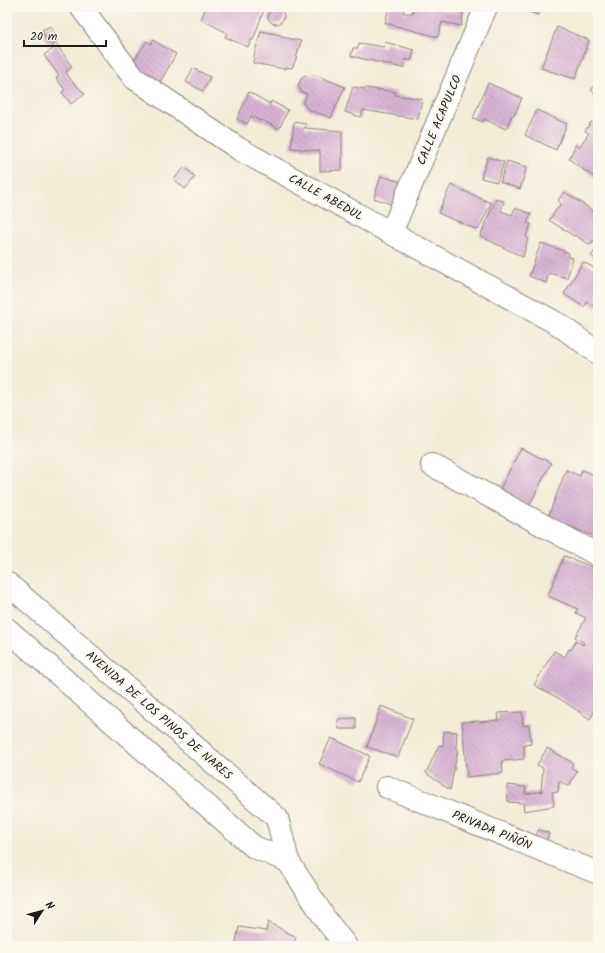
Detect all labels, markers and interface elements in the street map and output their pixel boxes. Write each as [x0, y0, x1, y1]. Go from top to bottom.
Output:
scale bar [24, 22, 106, 48]
text: 20 m [30, 27, 58, 46]
street label: CALLE ACAPULCO [412, 72, 467, 168]
street label: CALLE ABEDUL [285, 169, 367, 226]
street label: AVENIDA DE LOS PINOS DE NARES [81, 646, 237, 785]
street label: PRIVADA PIÑÓN [449, 806, 535, 855]
north arrow [22, 891, 62, 931]
text: N [40, 898, 59, 914]

